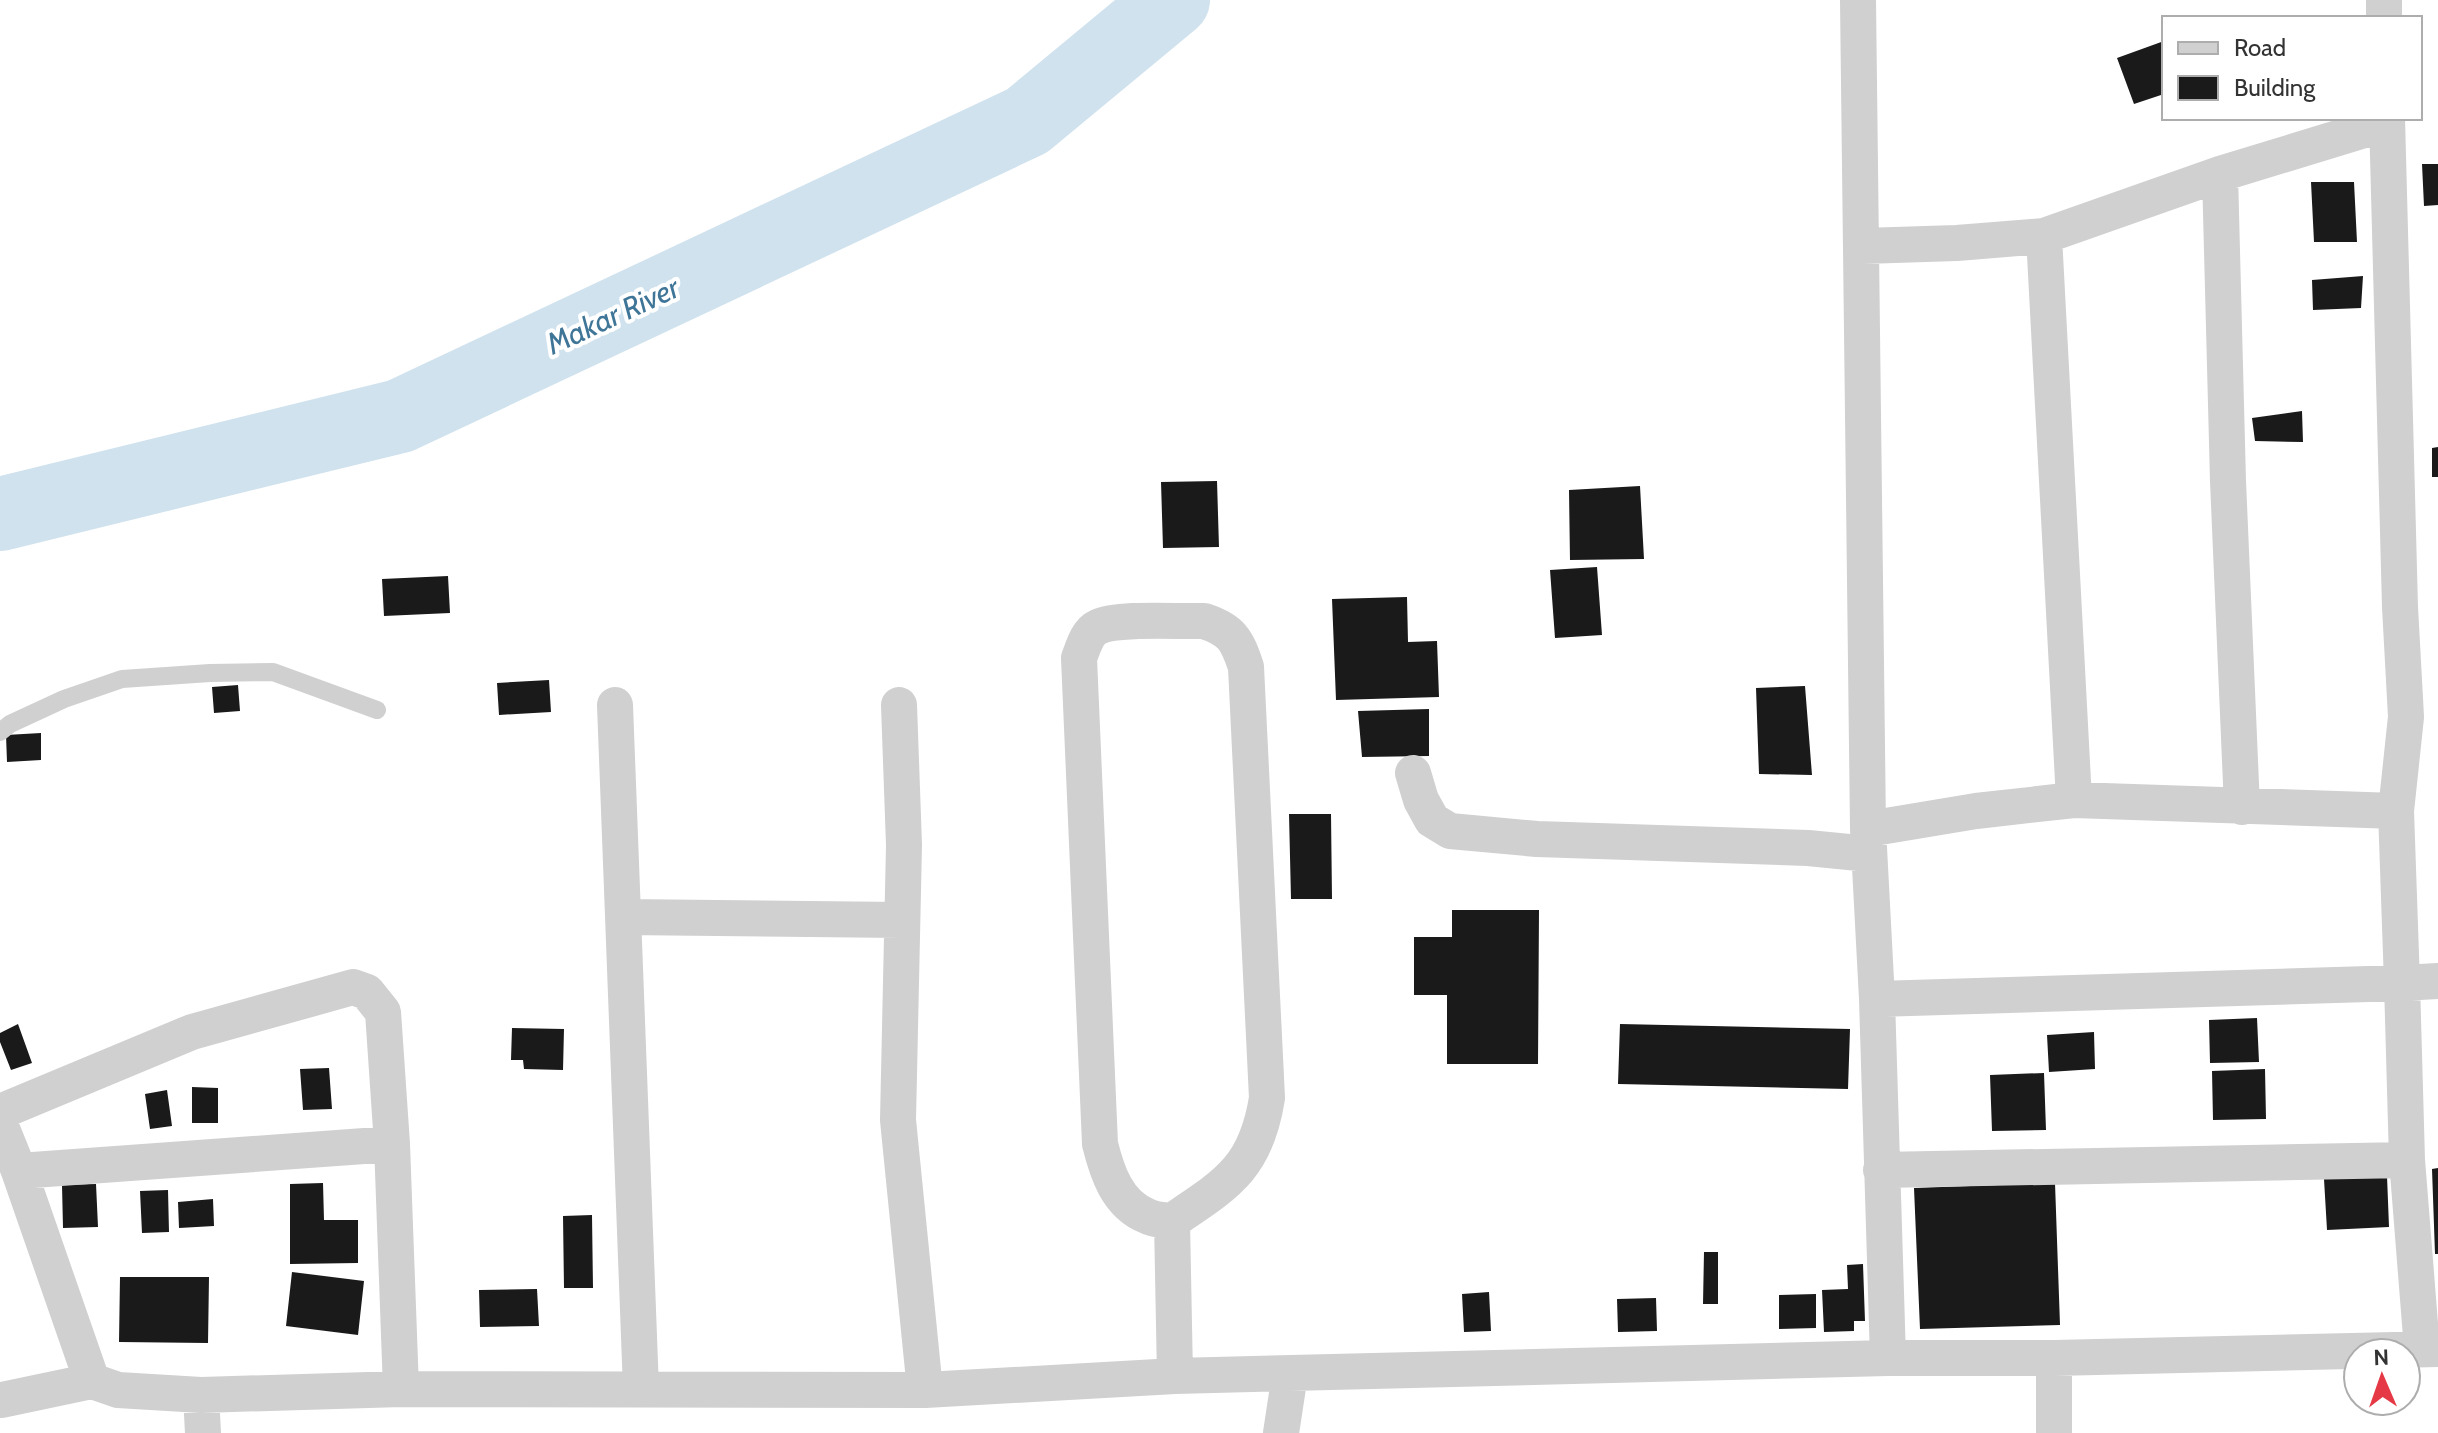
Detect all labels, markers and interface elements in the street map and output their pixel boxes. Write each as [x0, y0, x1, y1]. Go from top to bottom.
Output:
legend [2162, 16, 2422, 120]
text: Road [2234, 33, 2286, 62]
text: Building [2234, 73, 2316, 102]
water label: Makar River [540, 268, 687, 363]
north arrow [2342, 1337, 2422, 1417]
text: N [2373, 1344, 2390, 1371]

